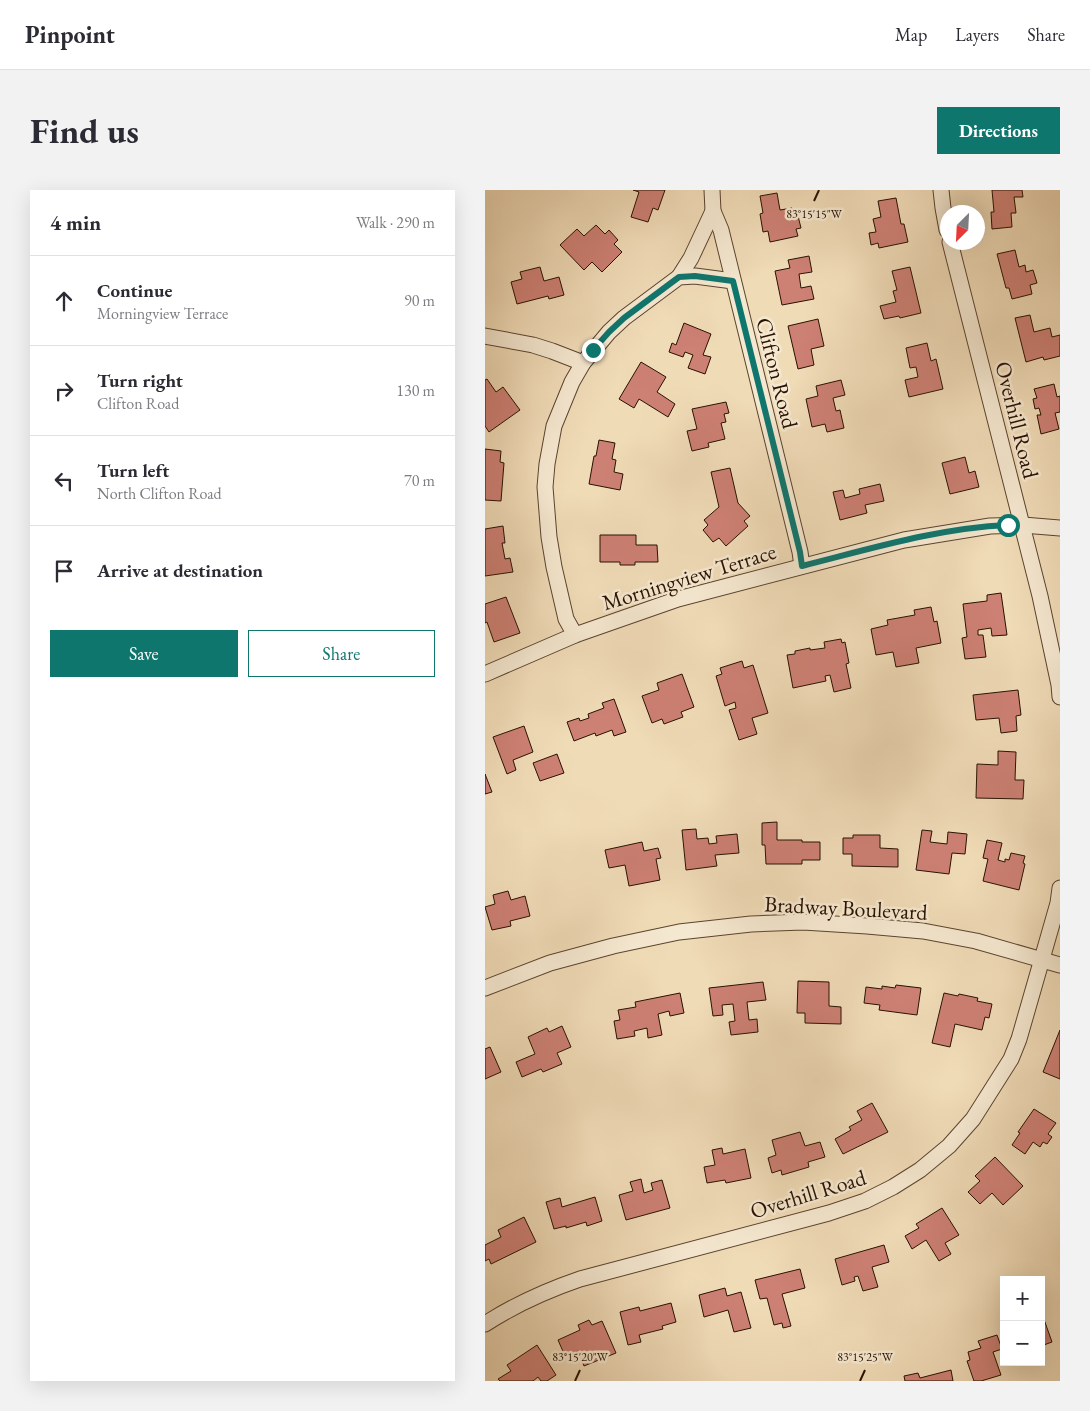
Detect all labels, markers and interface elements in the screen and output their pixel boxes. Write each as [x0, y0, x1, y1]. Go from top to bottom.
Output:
text: Pinpoint [25, 19, 115, 50]
text: Map [895, 23, 927, 46]
text: Layers [955, 23, 999, 46]
text: Share [1027, 23, 1065, 46]
button: Directions [937, 107, 1060, 154]
text: Find us [30, 108, 139, 153]
north arrow [940, 205, 985, 250]
text: 83°15'15"W [786, 206, 843, 222]
text: 4 min [50, 209, 101, 236]
text: Walk · 290 m [356, 212, 435, 233]
text: Continue [97, 278, 172, 303]
icon: ahead [50, 287, 78, 315]
text: 90 m [404, 290, 435, 311]
text: Morningview Terrace [97, 303, 228, 324]
street label: Clifton Road [749, 315, 805, 432]
route end [582, 339, 605, 362]
street label: Overhill Road [988, 359, 1046, 482]
text: Turn right [97, 368, 183, 393]
icon: right [50, 377, 78, 405]
text: 130 m [396, 380, 435, 401]
text: Clifton Road [97, 393, 179, 414]
text: Turn left [97, 458, 169, 483]
icon: left [50, 467, 78, 495]
text: 70 m [404, 470, 435, 491]
text: North Clifton Road [97, 483, 222, 504]
route start [997, 514, 1020, 537]
street label: Morningview Terrace [598, 537, 780, 617]
icon: arrive [50, 557, 78, 585]
text: Arrive at destination [97, 558, 263, 583]
button: Save [50, 630, 238, 677]
button: Share [248, 630, 435, 677]
street label: Bradway Boulevard [764, 889, 929, 927]
street label: Overhill Road [747, 1162, 870, 1225]
map controls [1000, 1276, 1045, 1366]
button: + [1000, 1276, 1045, 1321]
button: − [1000, 1321, 1045, 1366]
text: 83°15'20"W [552, 1349, 609, 1365]
text: 83°15'25"W [837, 1349, 894, 1365]

